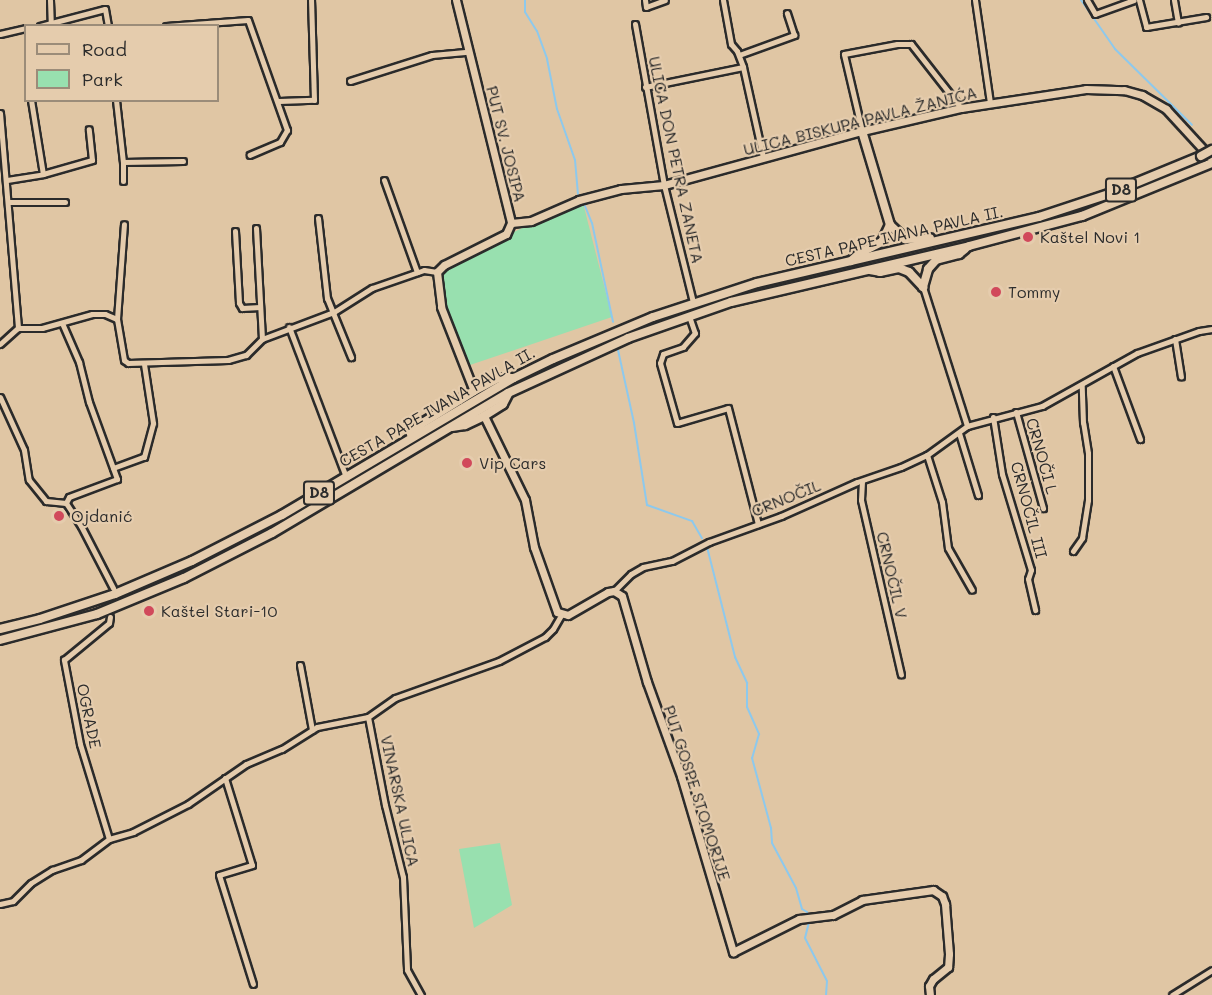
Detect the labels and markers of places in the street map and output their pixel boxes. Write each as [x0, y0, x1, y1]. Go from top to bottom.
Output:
place label: Kaštel Novi 1 [1040, 227, 1140, 247]
marker: Kaštel Novi 1 [1021, 230, 1035, 244]
place label: Tommy [1008, 282, 1060, 302]
marker: Tommy [989, 285, 1003, 299]
place label: Vip Cars [479, 453, 546, 473]
marker: Vip Cars [460, 456, 474, 470]
place label: Ojdanić [71, 506, 132, 526]
marker: Ojdanić [52, 509, 66, 523]
place label: Kaštel Stari-10 [161, 601, 277, 621]
marker: Kaštel Stari-10 [142, 604, 156, 618]

